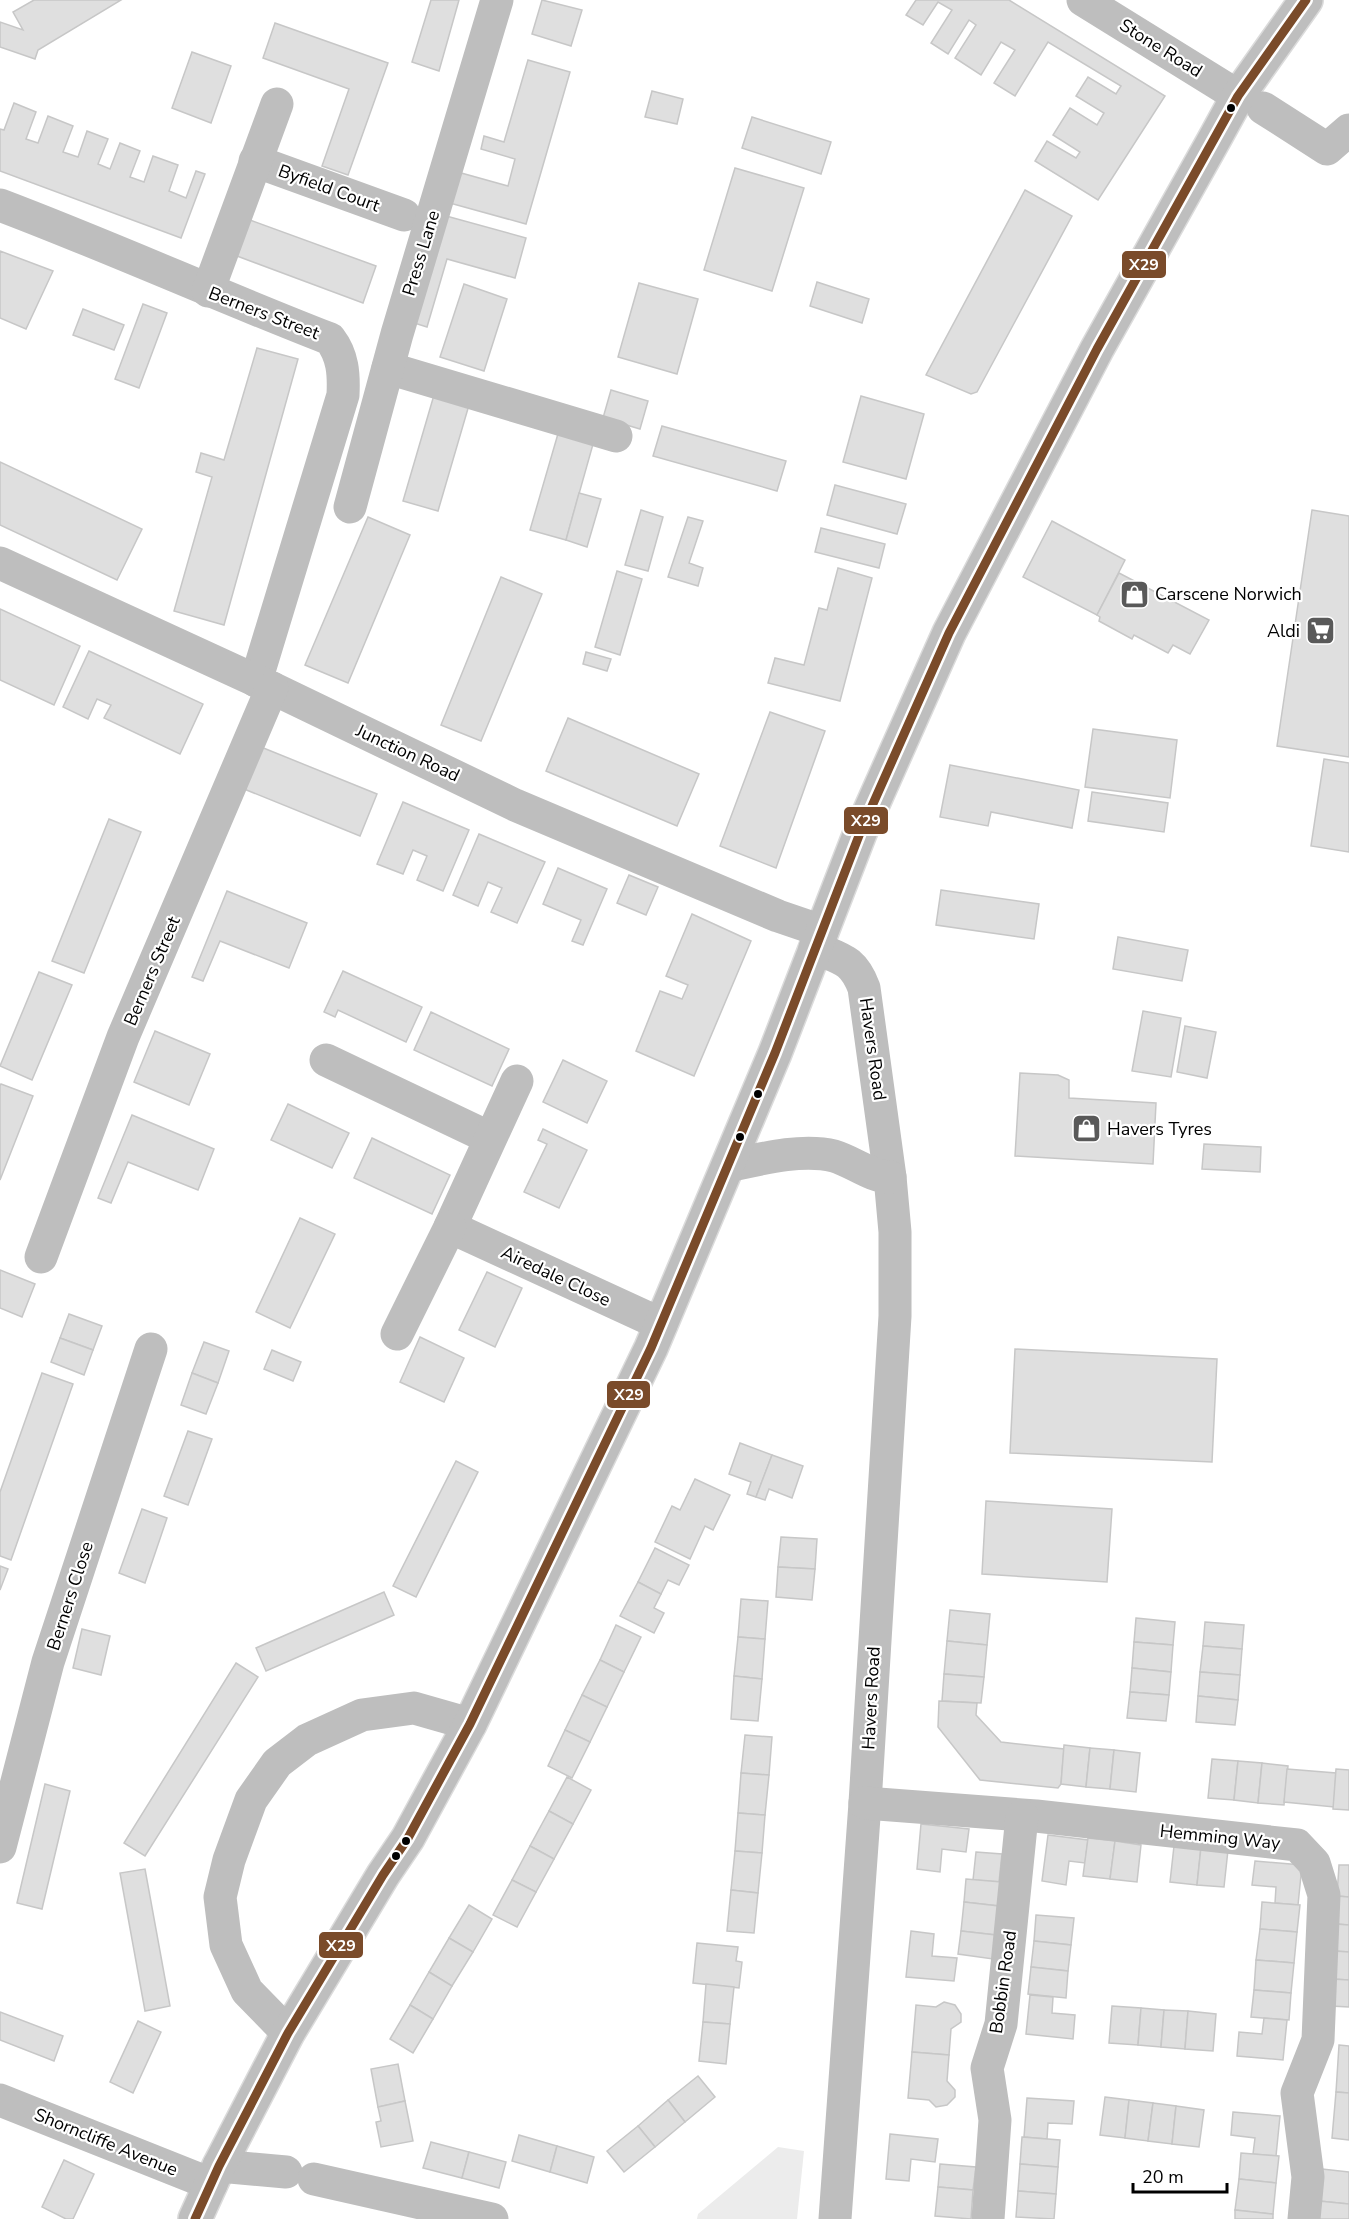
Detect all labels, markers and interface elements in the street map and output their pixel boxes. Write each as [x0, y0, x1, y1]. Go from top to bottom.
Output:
street label: Stone Road [1115, 13, 1207, 83]
unlabelled marker [1225, 102, 1237, 114]
street label: Byfield Court [275, 159, 384, 218]
street label: Press Lane [397, 207, 445, 299]
line badge: X29 [1121, 250, 1167, 279]
text: X29 [1128, 254, 1159, 276]
street label: Berners Street [205, 281, 323, 345]
shop icon: Carscene Norwich [1118, 578, 1150, 610]
place label: Carscene Norwich [1155, 582, 1302, 606]
supermarket icon: Aldi [1305, 615, 1337, 647]
place label: Aldi [1267, 619, 1300, 643]
street label: Junction Road [351, 718, 464, 787]
line badge: X29 [843, 806, 889, 835]
text: X29 [850, 810, 881, 832]
street label: Berners Street [118, 912, 186, 1029]
street label: Havers Road [854, 996, 892, 1102]
unlabelled marker [752, 1088, 764, 1100]
shop icon: Havers Tyres [1070, 1113, 1102, 1145]
place label: Havers Tyres [1107, 1117, 1212, 1141]
unlabelled marker [734, 1131, 746, 1143]
street label: Airedale Close [497, 1240, 615, 1312]
line badge: X29 [606, 1380, 651, 1409]
text: X29 [613, 1384, 644, 1406]
street label: Berners Close [41, 1538, 99, 1654]
street label: Havers Road [856, 1646, 886, 1750]
street label: Hemming Way [1158, 1819, 1282, 1855]
unlabelled marker [400, 1835, 412, 1847]
unlabelled marker [390, 1850, 402, 1862]
street label: Bobbin Road [984, 1929, 1022, 2035]
line badge: X29 [318, 1931, 364, 1959]
text: X29 [325, 1935, 356, 1957]
street label: Shorncliffe Avenue [31, 2102, 181, 2182]
scale bar [1133, 2156, 1228, 2194]
text: 20 m [1142, 2165, 1184, 2189]

